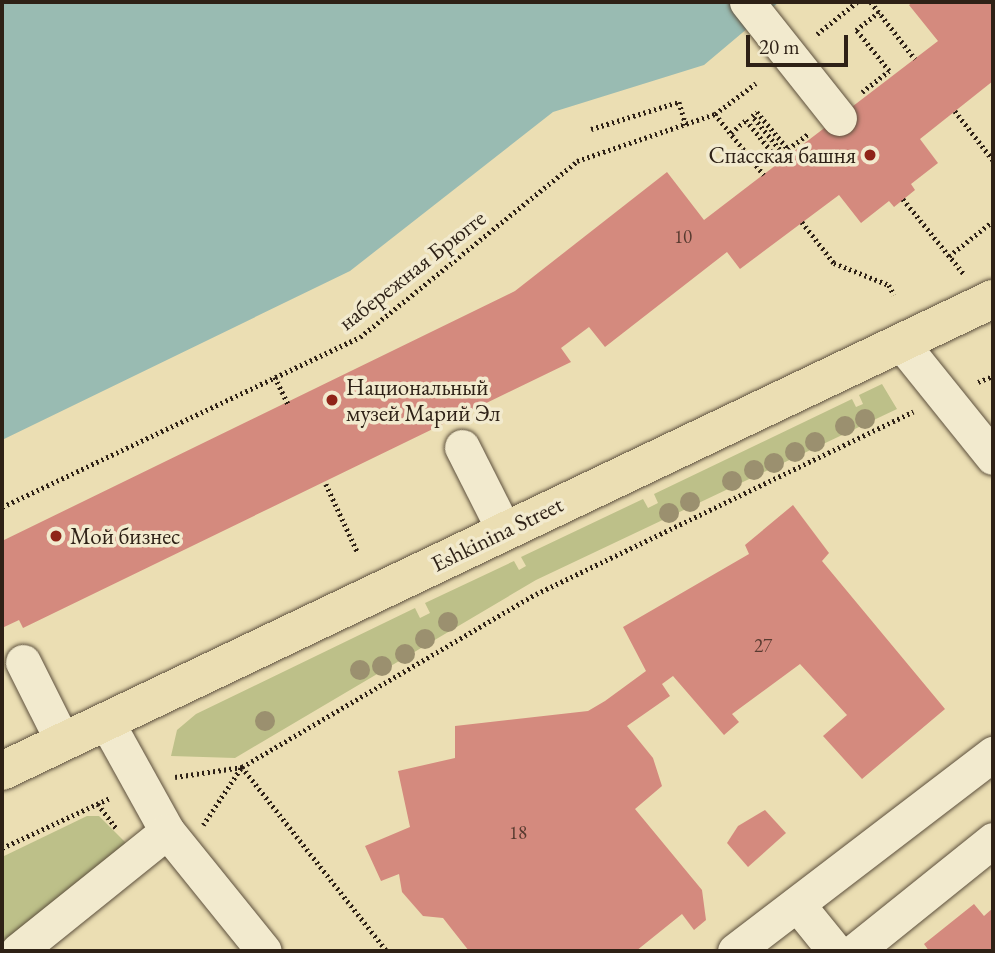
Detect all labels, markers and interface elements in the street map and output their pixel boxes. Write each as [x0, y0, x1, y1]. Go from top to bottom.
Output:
scale bar [750, 21, 852, 65]
text: 20 m [759, 33, 800, 60]
place label: Спасская башня [709, 141, 856, 169]
marker: Спасская башня [862, 147, 878, 163]
street label: набережная Брюгге [333, 204, 491, 336]
house number: 10 [674, 226, 692, 248]
place label: Национальный музей Марий Эл [346, 373, 500, 427]
marker: Национальный музей Марий Эл [324, 392, 340, 408]
street label: Eshkinina Street [427, 490, 567, 578]
place label: Мой бизнес [70, 522, 180, 550]
marker: Мой бизнес [48, 528, 64, 544]
house number: 27 [754, 635, 772, 657]
house number: 18 [509, 822, 527, 844]

